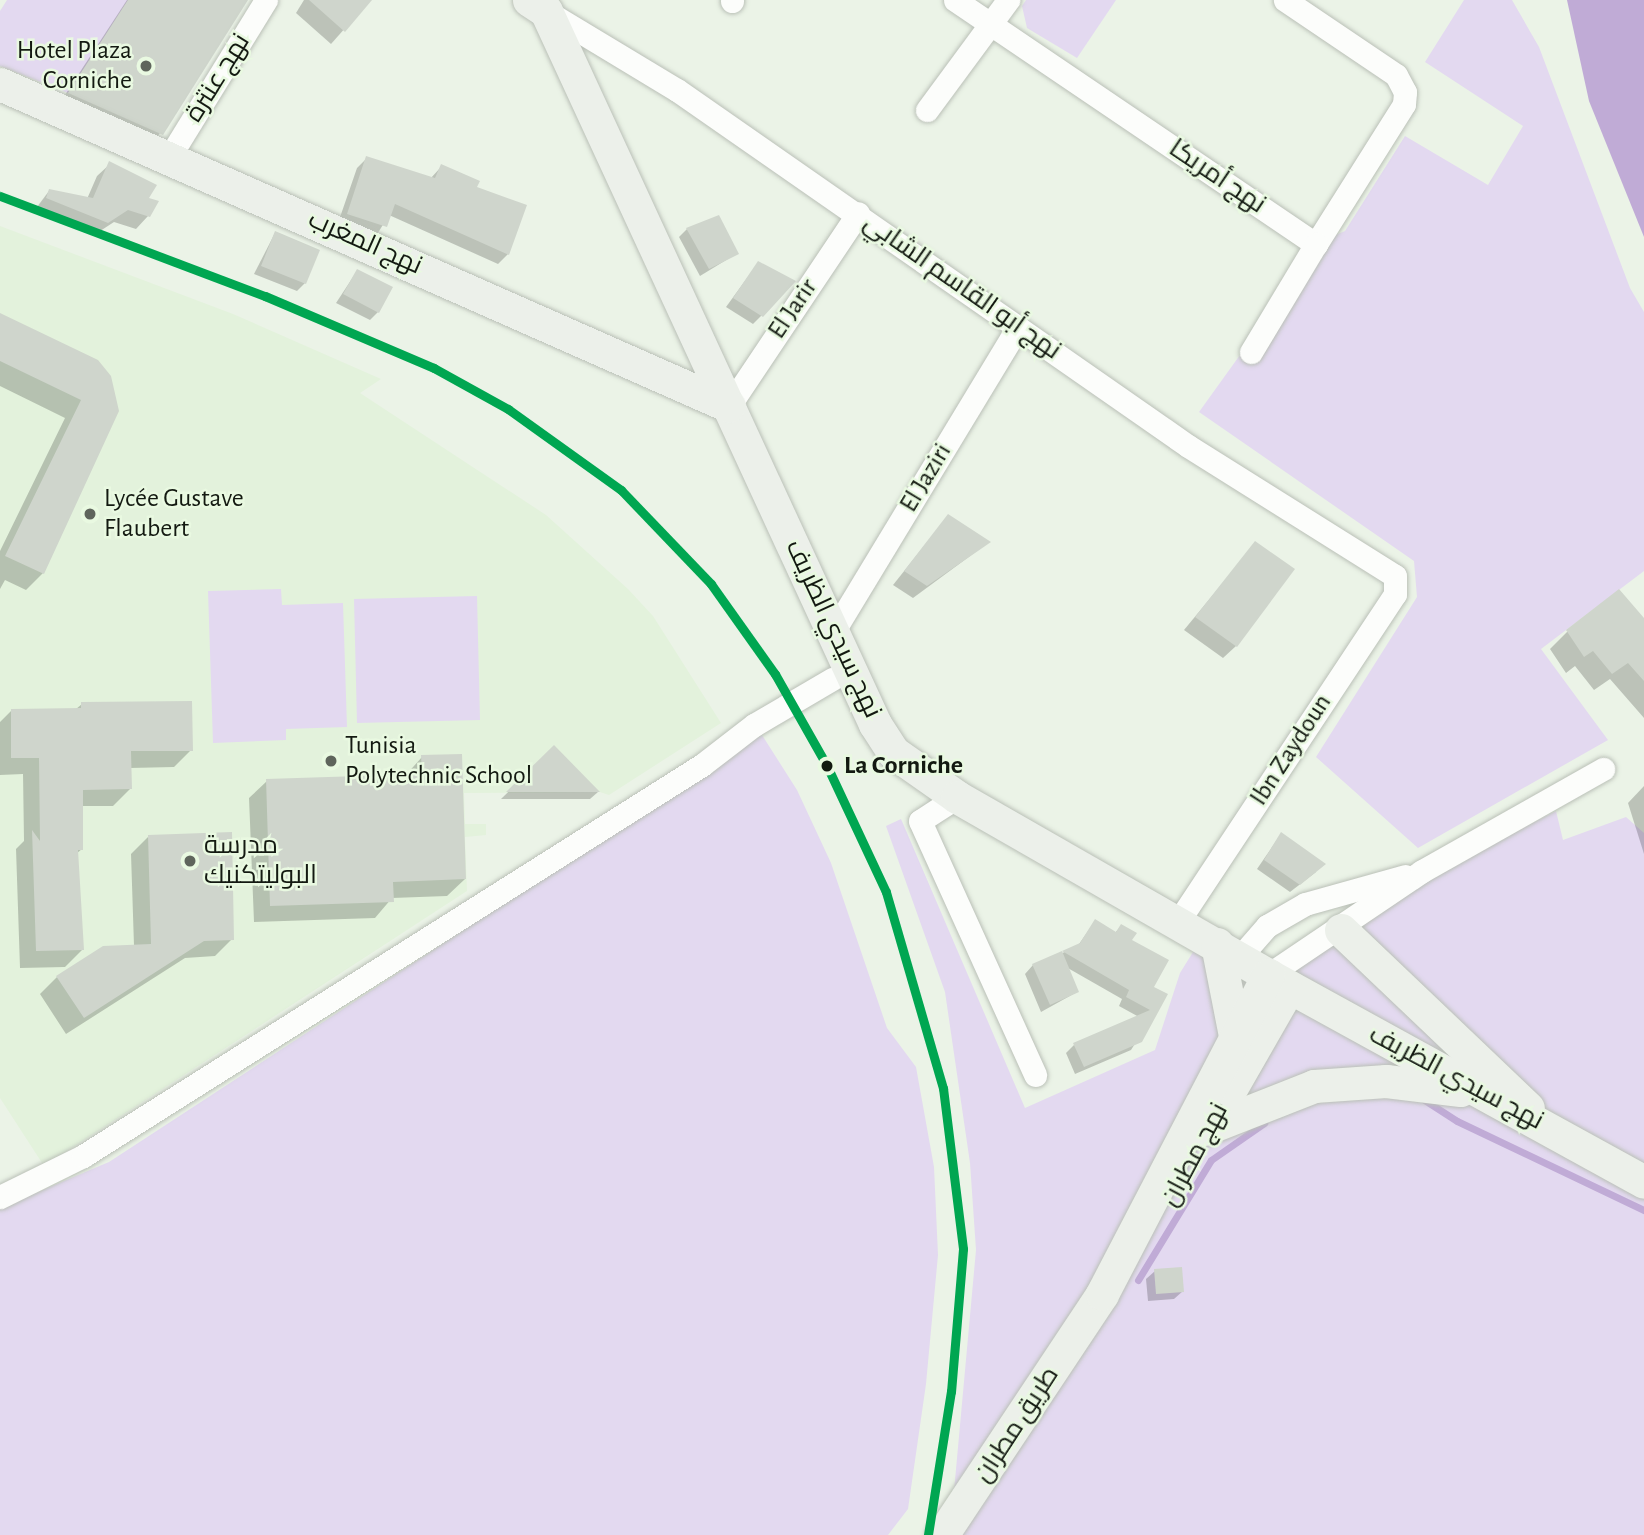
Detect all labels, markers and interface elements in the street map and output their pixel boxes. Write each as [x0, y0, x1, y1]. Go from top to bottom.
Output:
street label: نهج عنترة [179, 28, 257, 128]
place label: Hotel Plaza Corniche [17, 35, 132, 96]
marker: Hotel Plaza Corniche [138, 58, 154, 74]
street label: نهج أمريكا [1163, 133, 1271, 221]
street label: نهج المغرب [303, 204, 427, 282]
street label: نهج أبو القاسم الشابي [857, 207, 1067, 367]
street label: El Jarir [762, 273, 824, 345]
street label: El Jaziri [893, 438, 959, 518]
place label: Lycée Gustave Flaubert [104, 483, 244, 544]
marker: Lycée Gustave Flaubert [82, 506, 98, 522]
street label: نهج سيدي الظريف [778, 535, 888, 723]
street label: Ibn Zaydoun [1243, 688, 1339, 812]
place label: Tunisia Polytechnic School [345, 730, 532, 792]
place label: La Corniche [844, 750, 963, 782]
marker: Tunisia Polytechnic School [323, 753, 339, 769]
marker: La Corniche [816, 755, 838, 777]
place label: مدرسة البوليتكنيك [204, 830, 317, 892]
marker: مدرسة البوليتكنيك [182, 853, 198, 869]
street label: نهج سيدي الظريف [1363, 1019, 1549, 1137]
street label: نهج مطران [1155, 1098, 1235, 1212]
street label: طريق مطران [968, 1361, 1066, 1489]

